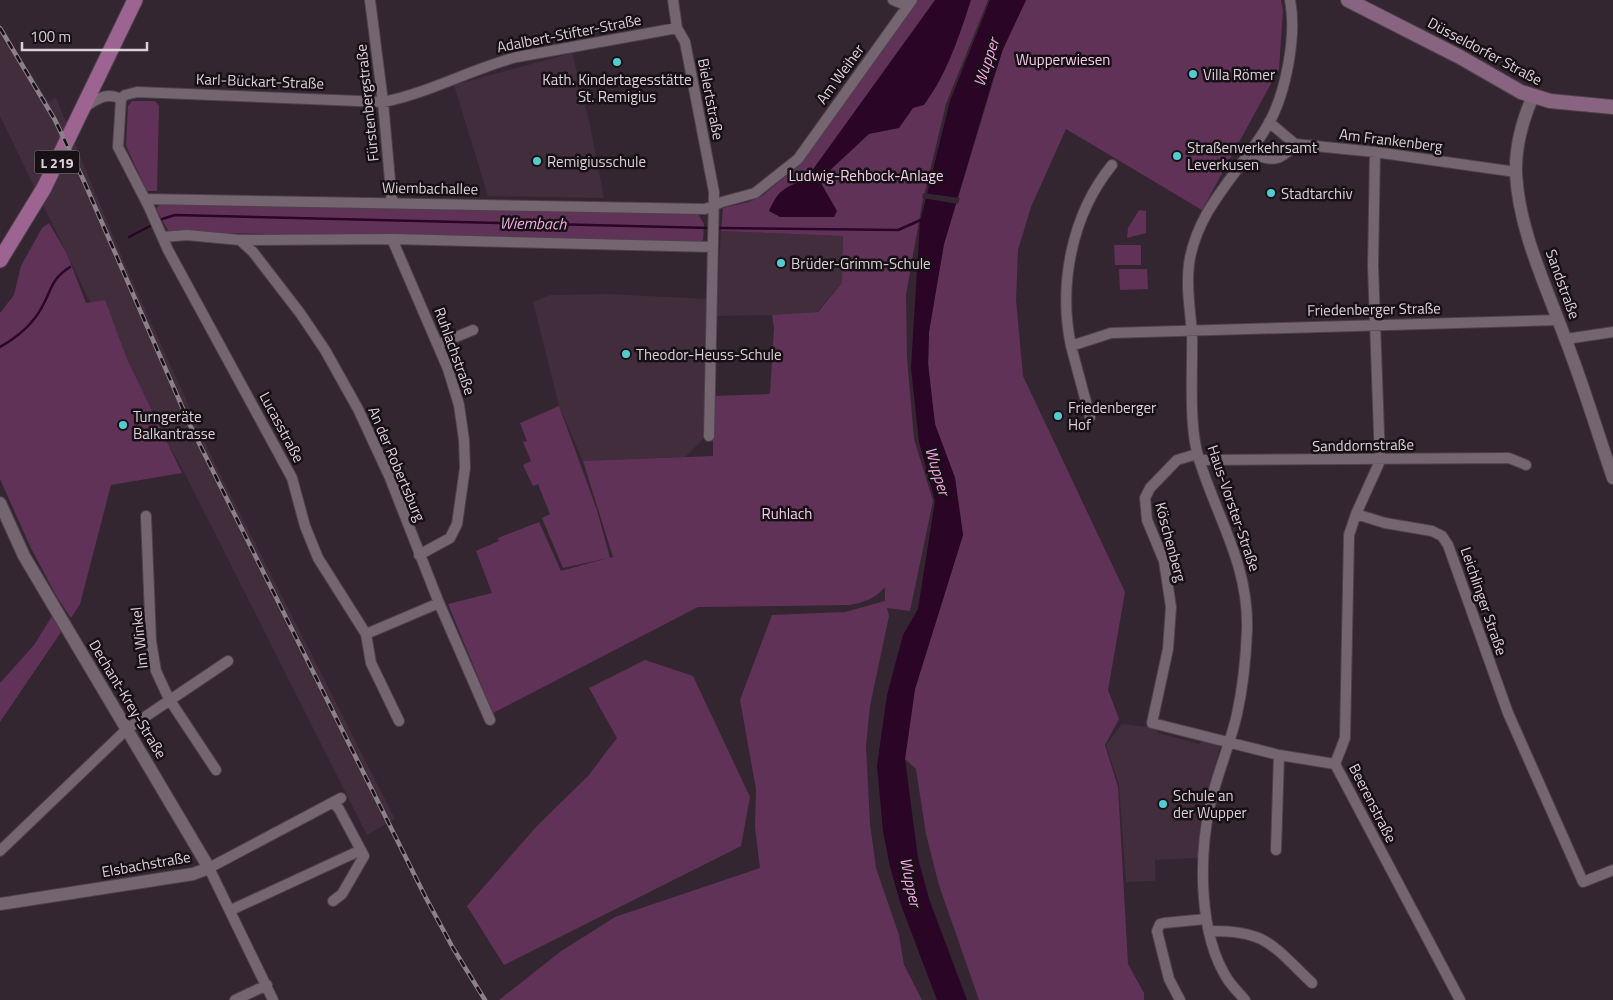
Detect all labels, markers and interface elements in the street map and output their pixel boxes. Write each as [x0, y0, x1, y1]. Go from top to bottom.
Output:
street label: Adalbert-Stifter-Straße [495, 8, 643, 58]
street label: Düsseldorfer Straße [1424, 11, 1546, 91]
scale bar [22, 20, 148, 52]
text: 100 m [30, 25, 71, 48]
water label: Wupper [967, 33, 1006, 89]
street label: Am Weiher [810, 39, 870, 109]
street label: Fürstenbergstraße [349, 43, 385, 163]
park label: Wupperwiesen [1016, 48, 1110, 71]
marker: Kath. Kindertagesstätte St. Remigius [611, 56, 623, 68]
street label: Bielertstraße [692, 56, 730, 142]
place label: Villa Römer [1203, 63, 1275, 86]
street label: Karl-Bückart-Straße [196, 67, 324, 95]
place label: Kath. Kindertagesstätte St. Remigius [542, 68, 692, 108]
marker: Villa Römer [1187, 68, 1199, 80]
street label: Am Frankenberg [1338, 122, 1444, 158]
place label: Straßenverkehrsamt Leverkusen [1187, 136, 1318, 176]
road number: L 219 [34, 150, 80, 173]
place label: Remigiusschule [547, 150, 646, 173]
marker: Straßenverkehrsamt Leverkusen [1171, 150, 1183, 162]
marker: Remigiusschule [531, 155, 543, 167]
park label: Ludwig-Rehbock-Anlage [788, 164, 944, 187]
street label: Wiembachallee [382, 176, 478, 200]
place label: Stadtarchiv [1281, 182, 1353, 205]
marker: Stadtarchiv [1265, 187, 1277, 199]
water label: Wiembach [499, 210, 568, 236]
street label: Sandstraße [1540, 246, 1586, 322]
place label: Brüder-Grimm-Schule [791, 252, 931, 275]
marker: Brüder-Grimm-Schule [775, 257, 787, 269]
street label: Friedenberger Straße [1307, 296, 1441, 322]
street label: Ruhlachstraße [428, 304, 482, 398]
place label: Theodor-Heuss-Schule [636, 343, 782, 366]
marker: Theodor-Heuss-Schule [620, 348, 632, 360]
street label: Lucasstraße [254, 387, 310, 467]
place label: Friedenberger Hof [1068, 396, 1156, 436]
street label: An der Robertsburg [362, 403, 432, 525]
place label: Turngeräte Balkantrasse [133, 405, 215, 445]
marker: Friedenberger Hof [1052, 410, 1064, 422]
marker: Turngeräte Balkantrasse [117, 419, 129, 431]
street label: Sanddornstraße [1312, 433, 1414, 457]
street label: Haus-Vorster-Straße [1202, 442, 1266, 574]
water label: Wupper [919, 444, 957, 500]
street label: Köschenberg [1149, 500, 1193, 585]
park label: Ruhlach [762, 502, 812, 525]
street label: Leichlinger Straße [1455, 544, 1513, 658]
street label: Im Winkel [124, 606, 154, 670]
street label: Dechant-Krey-Straße [83, 635, 173, 763]
street label: Beerenstraße [1343, 759, 1403, 847]
place label: Schule an der Wupper [1173, 784, 1247, 824]
marker: Schule an der Wupper [1157, 798, 1169, 810]
street label: Elsbachstraße [100, 845, 192, 883]
water label: Wupper [894, 855, 928, 911]

